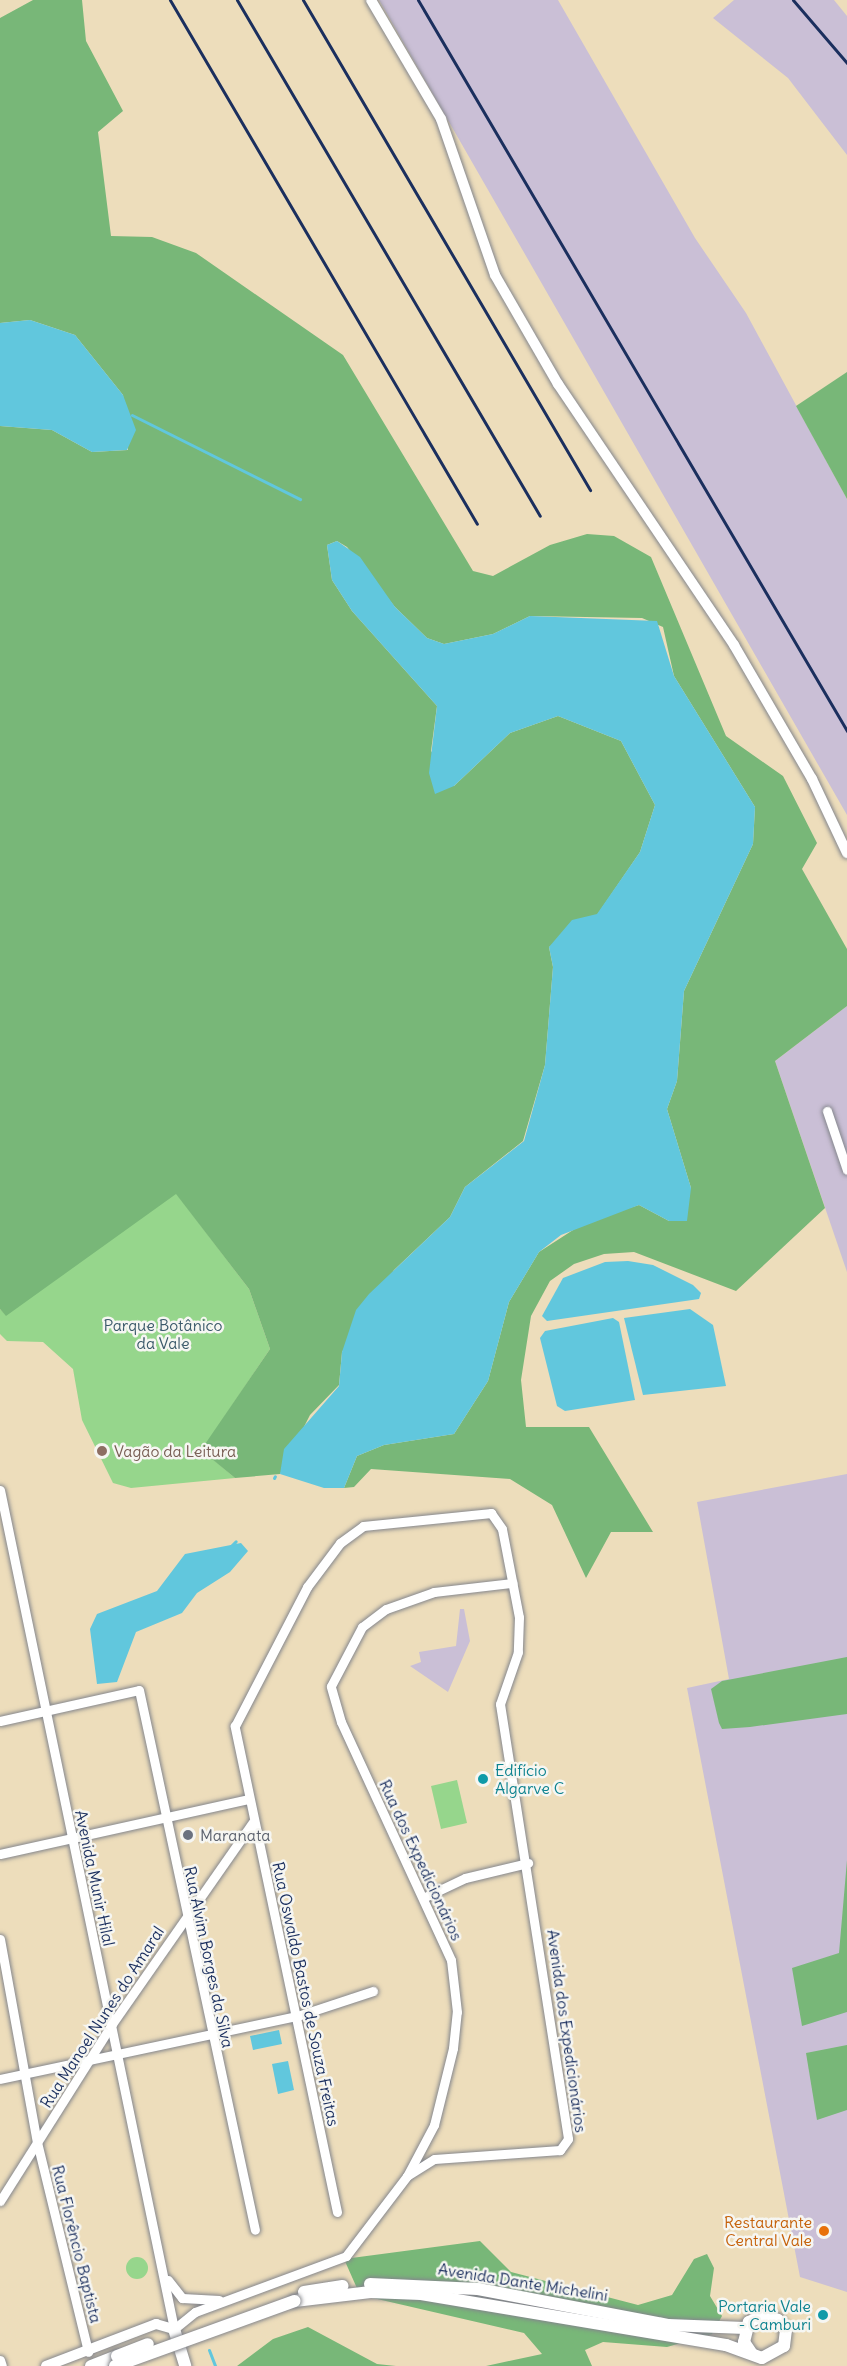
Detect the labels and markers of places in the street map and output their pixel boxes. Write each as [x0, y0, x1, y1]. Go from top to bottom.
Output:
place label: Vagão da Leitura [114, 1441, 236, 1461]
marker: Vagão da Leitura [95, 1444, 109, 1458]
place label: Edifício Algarve C [495, 1760, 564, 1798]
marker: Edifício Algarve C [476, 1772, 490, 1786]
place label: Maranata [200, 1825, 270, 1845]
marker: Maranata [181, 1828, 195, 1842]
place label: Restaurante Central Vale [724, 2212, 812, 2250]
marker: Restaurante Central Vale [817, 2224, 831, 2238]
place label: Portaria Vale - Camburi [718, 2296, 811, 2334]
marker: Portaria Vale - Camburi [816, 2308, 830, 2322]

